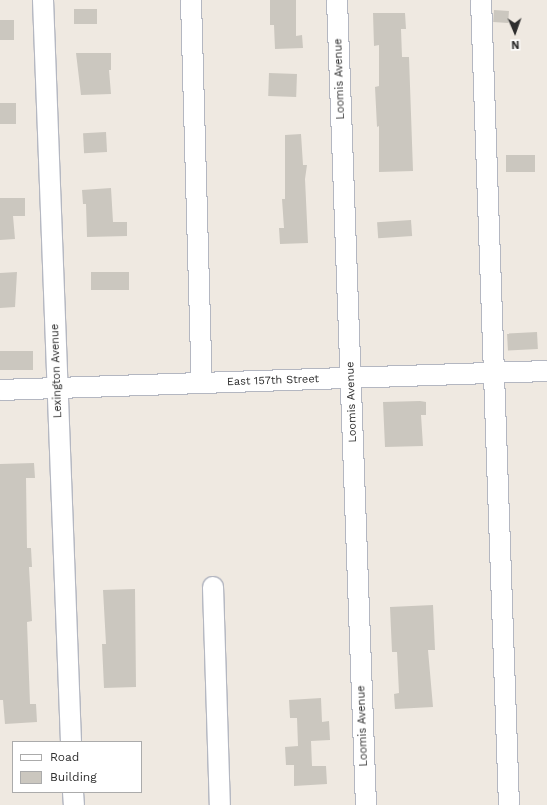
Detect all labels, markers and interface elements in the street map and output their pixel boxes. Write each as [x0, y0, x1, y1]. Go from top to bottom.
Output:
north arrow [495, 12, 535, 52]
street label: Loomis Avenue [332, 38, 348, 120]
text: N [511, 38, 520, 51]
street label: Lexington Avenue [49, 323, 65, 419]
street label: Loomis Avenue [344, 361, 360, 443]
street label: East 157th Street [227, 373, 319, 389]
street label: Loomis Avenue [355, 685, 371, 767]
legend [12, 741, 142, 793]
text: Road [50, 750, 79, 764]
text: Building [50, 770, 97, 784]

